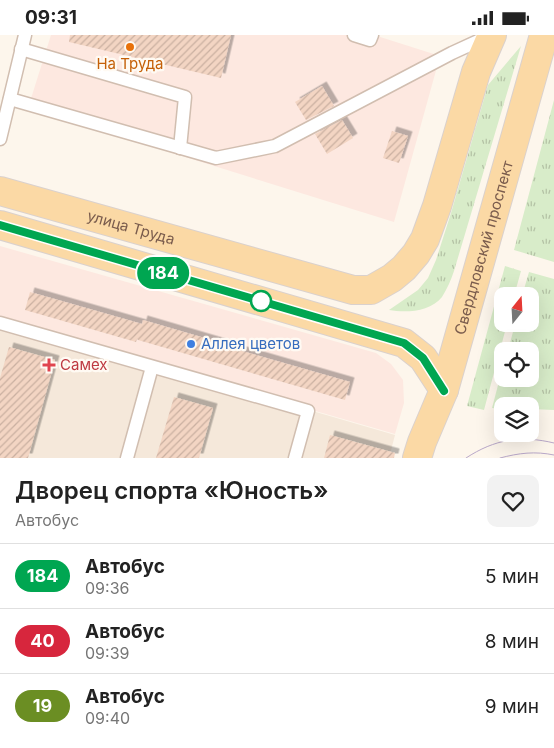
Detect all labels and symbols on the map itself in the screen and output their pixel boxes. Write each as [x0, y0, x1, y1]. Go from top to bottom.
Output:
marker: На Труда [124, 41, 136, 53]
place label: На Труда [96, 54, 164, 73]
street label: Свердловский проспект [450, 158, 517, 337]
street label: улица Труда [85, 206, 177, 249]
line badge: 184 [134, 257, 192, 289]
north arrow [494, 287, 539, 333]
unlabelled marker [250, 290, 272, 312]
place label: Аллея цветов [201, 334, 300, 353]
marker: Аллея цветов [185, 338, 197, 350]
place label: Самех [60, 355, 108, 374]
marker: Самех [42, 358, 56, 372]

